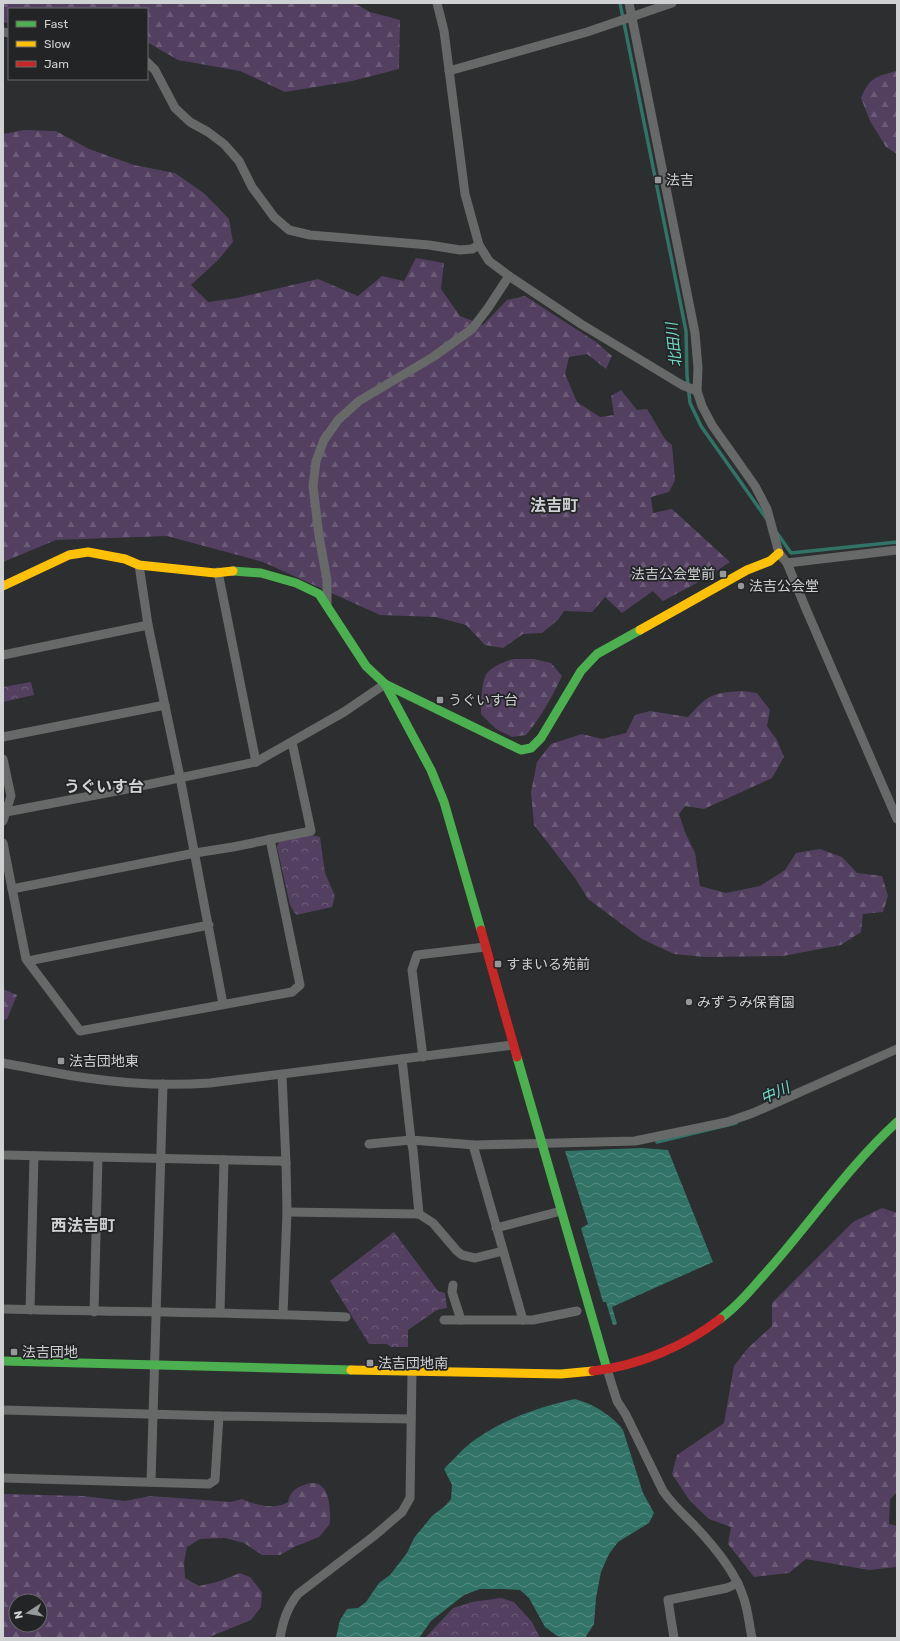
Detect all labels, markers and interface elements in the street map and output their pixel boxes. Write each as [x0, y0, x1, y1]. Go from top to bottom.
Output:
legend [8, 8, 148, 80]
text: Fast [44, 17, 68, 31]
text: Slow [44, 37, 71, 51]
text: Jam [44, 57, 69, 71]
place label: 法吉 [666, 172, 694, 189]
marker: 法吉 [653, 175, 663, 185]
water label: 北田川 [662, 320, 685, 368]
district label: 法吉町 [530, 496, 578, 515]
place label: 法吉公会堂前 [631, 566, 715, 583]
marker: 法吉公会堂前 [718, 569, 728, 579]
place label: 法吉公会堂 [749, 578, 819, 595]
marker: 法吉公会堂 [736, 581, 746, 591]
place label: うぐいす台 [448, 692, 518, 709]
marker: うぐいす台 [435, 695, 445, 705]
district label: うぐいす台 [64, 777, 144, 796]
place label: すまいる苑前 [506, 956, 590, 973]
marker: すまいる苑前 [493, 959, 503, 969]
place label: みずうみ保育園 [697, 994, 795, 1011]
marker: みずうみ保育園 [684, 997, 694, 1007]
place label: 法吉団地東 [69, 1053, 139, 1070]
marker: 法吉団地東 [56, 1056, 66, 1066]
water label: 中川 [758, 1078, 794, 1107]
district label: 西法吉町 [51, 1216, 115, 1235]
place label: 法吉団地 [22, 1344, 78, 1361]
marker: 法吉団地 [9, 1347, 19, 1357]
place label: 法吉団地南 [378, 1355, 448, 1372]
marker: 法吉団地南 [365, 1358, 375, 1368]
north arrow [8, 1593, 48, 1633]
text: N [12, 1610, 26, 1620]

